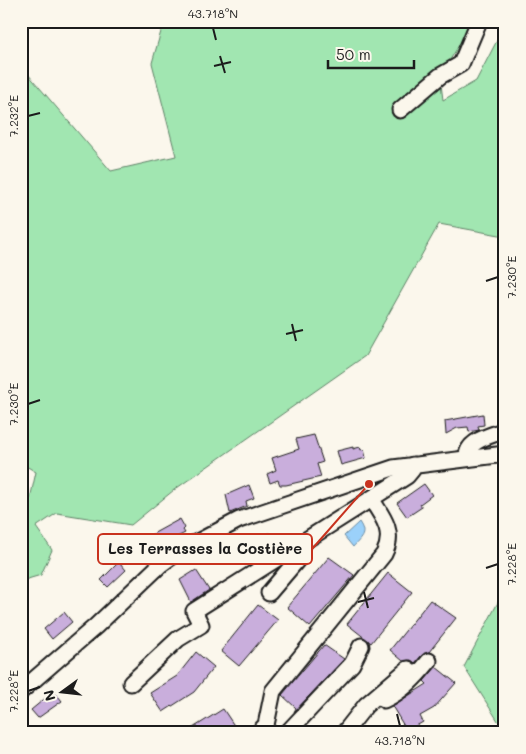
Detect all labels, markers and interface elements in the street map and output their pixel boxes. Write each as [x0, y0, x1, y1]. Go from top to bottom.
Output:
text: 43.718°N [188, 5, 238, 21]
scale bar [328, 38, 415, 70]
text: 50 m [336, 44, 371, 64]
text: 7.232°E [5, 95, 21, 137]
text: 7.230°E [503, 255, 519, 298]
text: 7.230°E [5, 382, 21, 425]
callout: Les Terrasses la Costière [98, 534, 312, 564]
text: Les Terrasses la Costière [108, 538, 302, 558]
text: 7.228°E [503, 543, 519, 585]
north arrow [38, 666, 88, 716]
text: 7.228°E [5, 670, 21, 712]
text: N [38, 688, 60, 703]
text: 43.718°N [375, 732, 425, 748]

